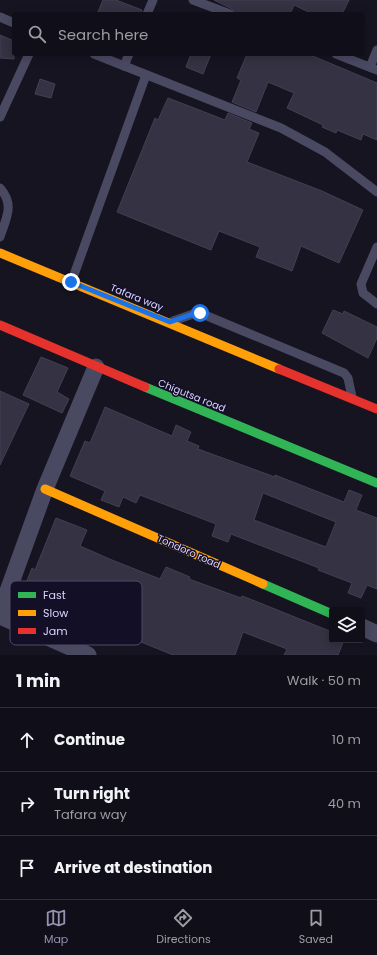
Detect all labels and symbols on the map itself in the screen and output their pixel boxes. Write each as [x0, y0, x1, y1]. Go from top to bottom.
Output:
route end [62, 273, 80, 291]
street label: Tafara way [108, 280, 166, 315]
route start [191, 304, 209, 322]
street label: Chigutsa road [156, 375, 228, 416]
street label: Tondoro road [155, 531, 223, 572]
legend [10, 581, 142, 645]
text: Fast [43, 587, 66, 603]
text: Slow [43, 605, 68, 621]
text: Jam [43, 623, 68, 639]

